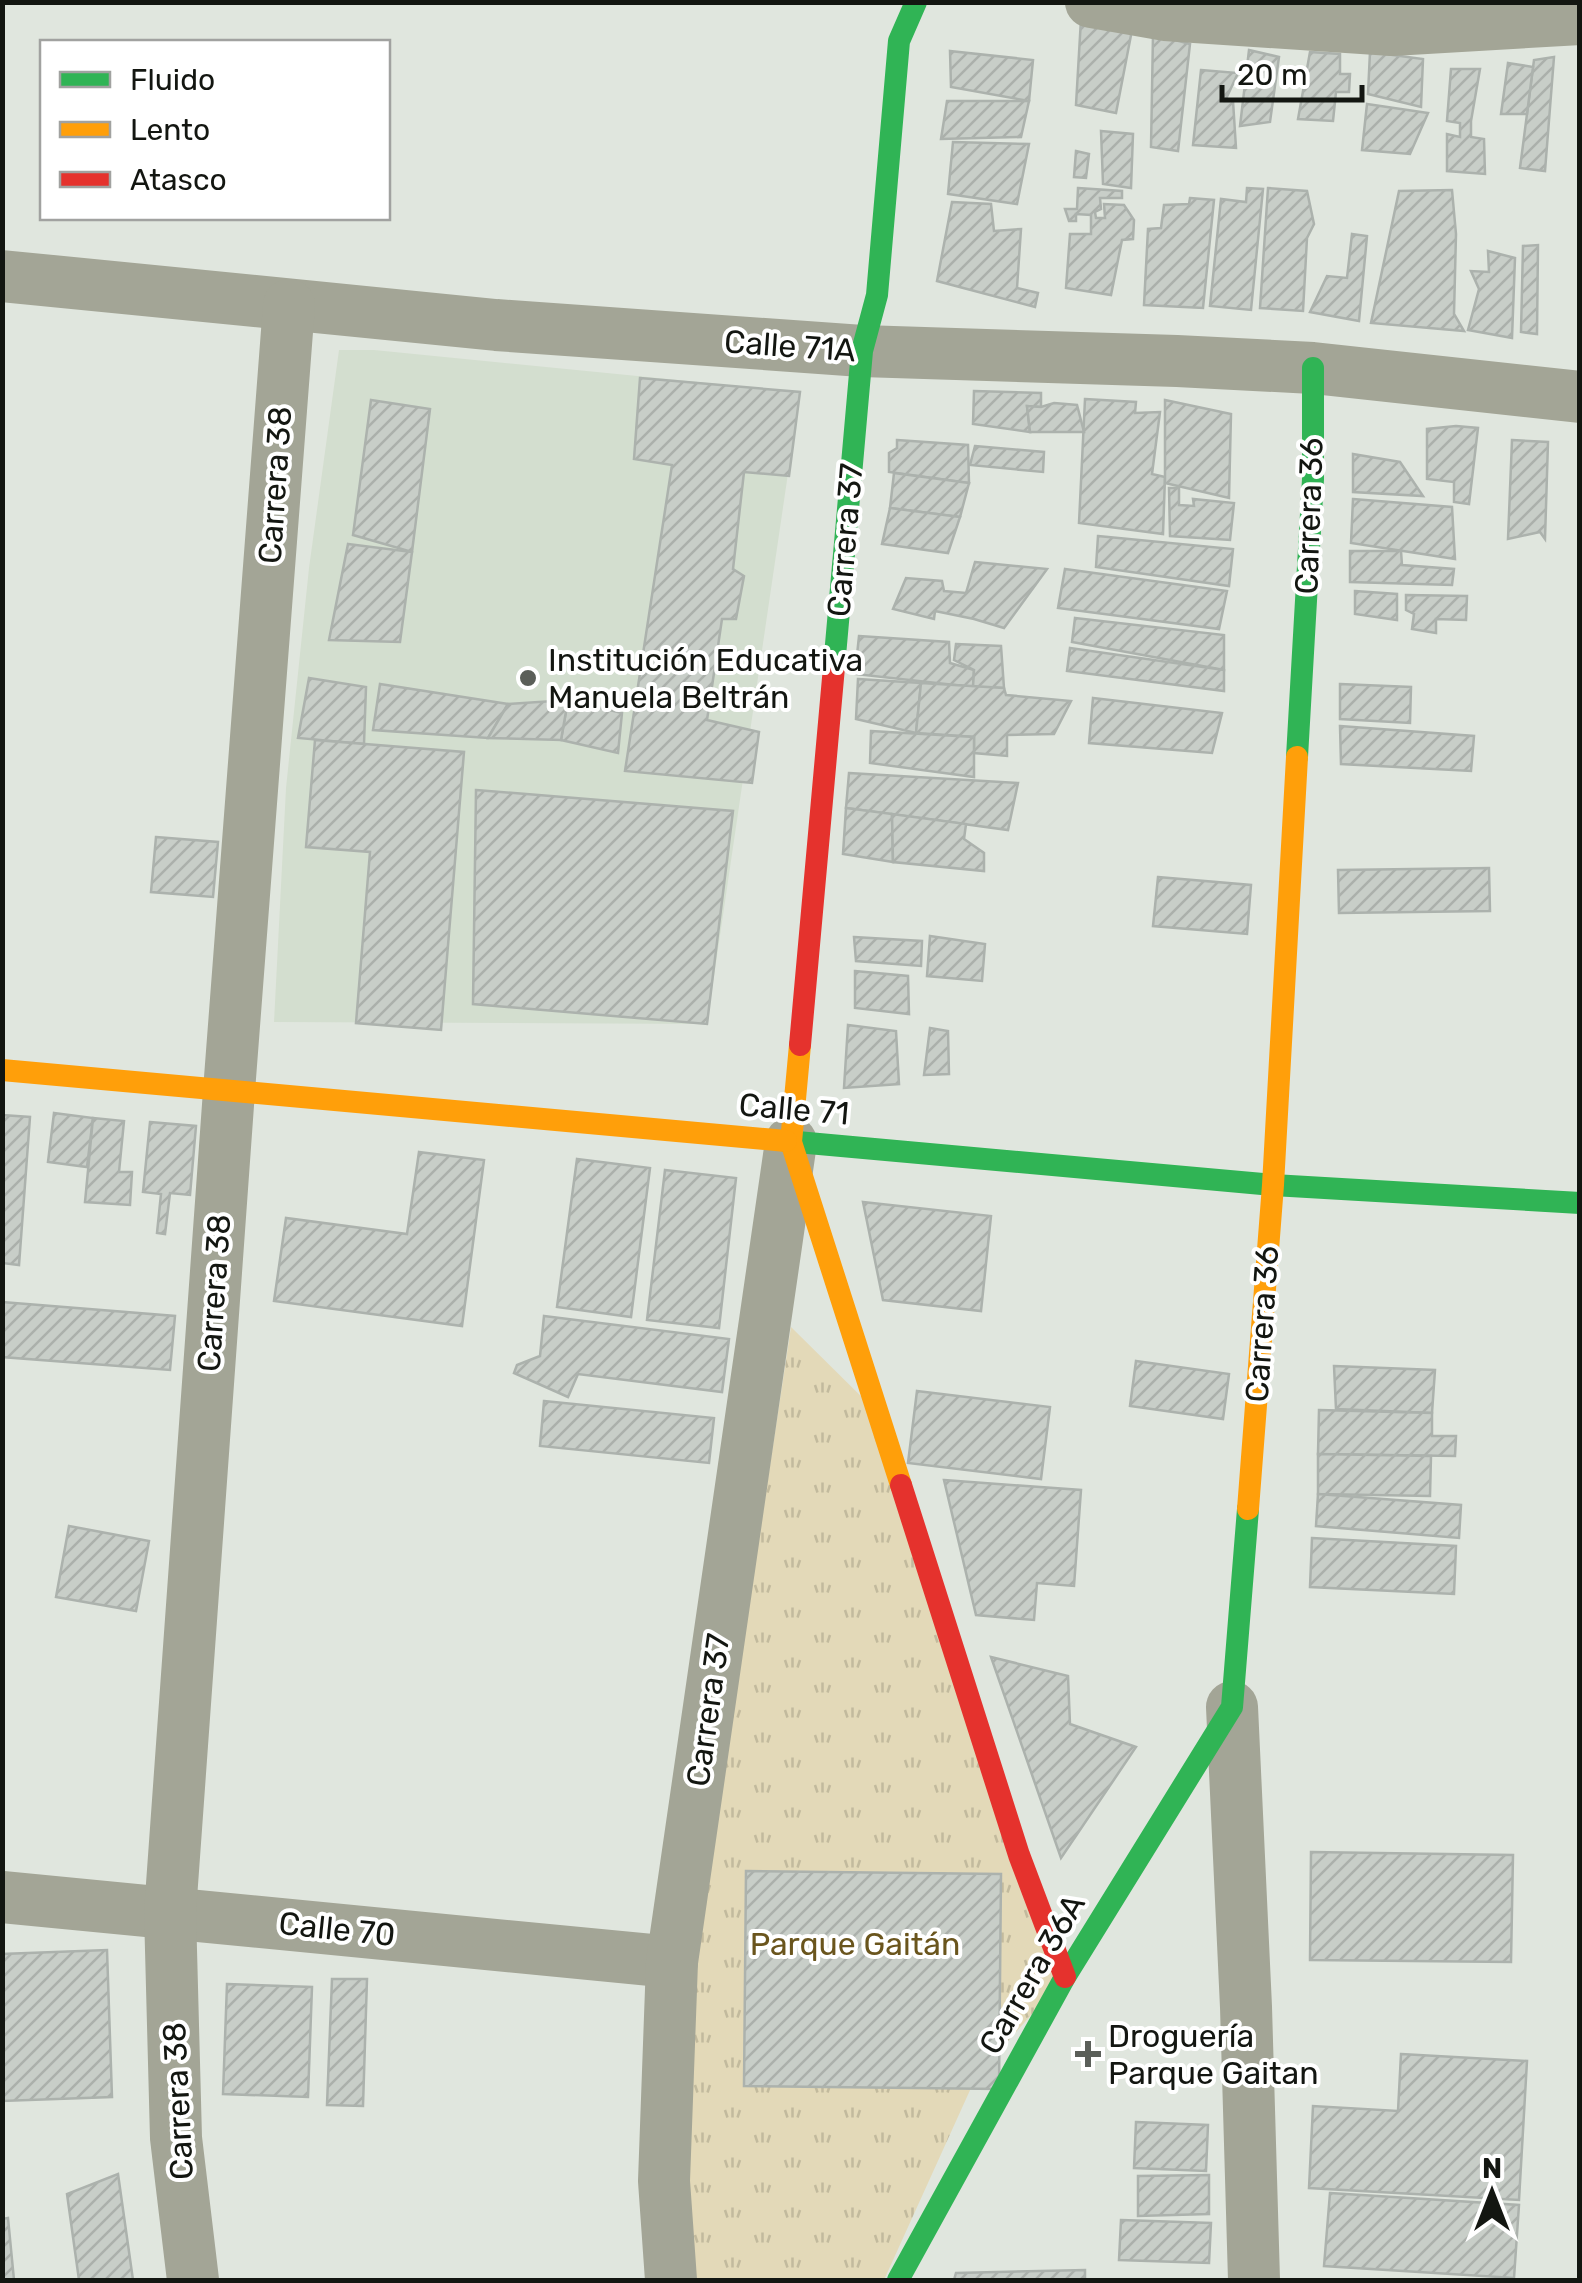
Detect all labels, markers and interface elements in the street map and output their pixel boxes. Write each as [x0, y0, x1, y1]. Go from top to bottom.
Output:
legend [40, 40, 390, 220]
scale bar [1222, 40, 1362, 102]
text: 20 m [1237, 57, 1308, 93]
text: Fluido [130, 62, 215, 98]
text: Lento [130, 112, 210, 148]
text: Atasco [130, 162, 227, 198]
street label: Calle 71A [723, 322, 857, 370]
street label: Carrera 38 [251, 405, 299, 565]
street label: Carrera 36 [1287, 437, 1331, 595]
street label: Carrera 37 [819, 462, 871, 618]
place label: Institución Educativa Manuela Beltrán [548, 641, 863, 716]
marker: Institución Educativa Manuela Beltrán [517, 667, 539, 689]
street label: Calle 71 [737, 1085, 851, 1133]
street label: Carrera 38 [190, 1213, 238, 1373]
street label: Carrera 36 [1238, 1244, 1286, 1404]
street label: Carrera 37 [678, 1631, 738, 1789]
street label: Carrera 36A [971, 1887, 1093, 2061]
street label: Calle 70 [277, 1904, 397, 1954]
park label: Parque Gaitán [750, 1925, 960, 1963]
place label: Droguería Parque Gaitan [1108, 2017, 1319, 2092]
street label: Carrera 38 [155, 2021, 201, 2181]
marker: Droguería Parque Gaitan [1077, 2043, 1099, 2065]
north arrow [1442, 2143, 1542, 2243]
text: N [1482, 2152, 1502, 2185]

